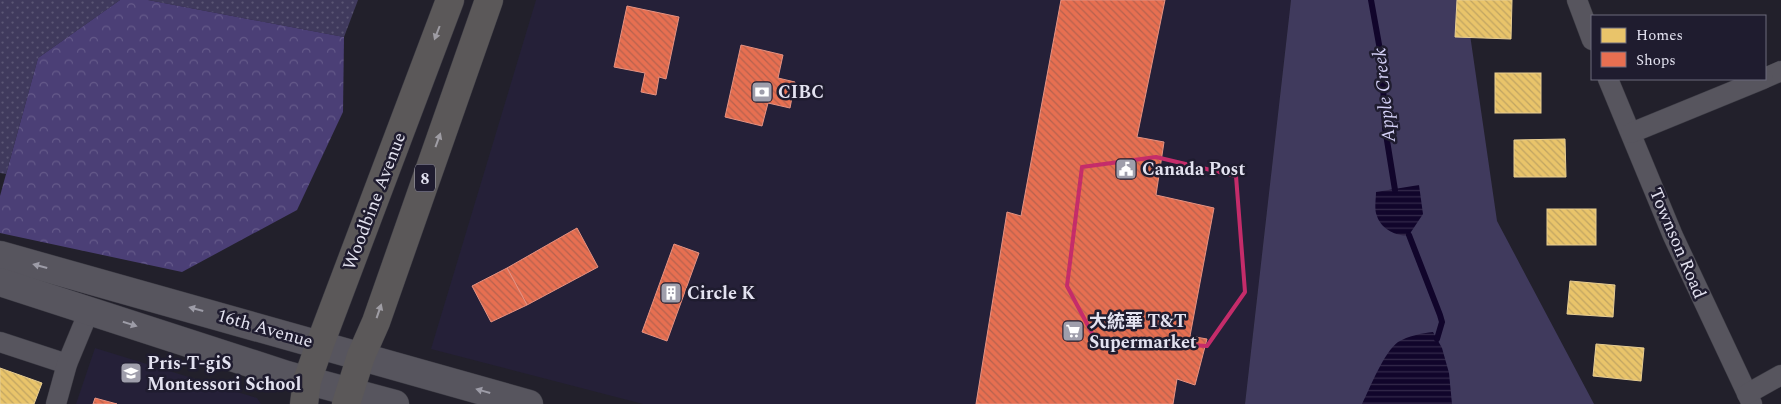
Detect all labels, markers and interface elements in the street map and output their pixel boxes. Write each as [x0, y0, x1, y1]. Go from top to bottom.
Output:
legend [1591, 15, 1766, 80]
text: Homes [1636, 24, 1683, 47]
one-way arrow [433, 26, 441, 41]
water label: Apple Creek [1365, 46, 1404, 145]
text: Shops [1636, 49, 1676, 72]
place label: CIBC [778, 79, 824, 106]
bank icon: CIBC [750, 80, 774, 104]
street label: Woodbine Avenue [336, 128, 413, 274]
one-way arrow [435, 133, 442, 148]
place label: Canada Post [1142, 156, 1245, 183]
public building icon: Canada Post [1114, 157, 1138, 181]
road number: 8 [415, 164, 435, 192]
street label: Townson Road [1642, 184, 1713, 303]
one-way arrow [32, 261, 47, 269]
place label: Circle K [687, 280, 755, 307]
building icon: Circle K [659, 281, 683, 305]
street label: 16th Avenue [214, 302, 316, 355]
one-way arrow [376, 303, 384, 318]
one-way arrow [189, 305, 204, 313]
place label: 大統華 T&T Supermarket [1089, 308, 1197, 356]
supermarket icon: 大統華 T&T Supermarket [1061, 319, 1085, 343]
one-way arrow [122, 321, 137, 328]
place label: Pris-T-giS Montessori School [147, 350, 301, 398]
school or university icon: Pris-T-giS Montessori School [119, 361, 143, 385]
one-way arrow [475, 386, 490, 394]

